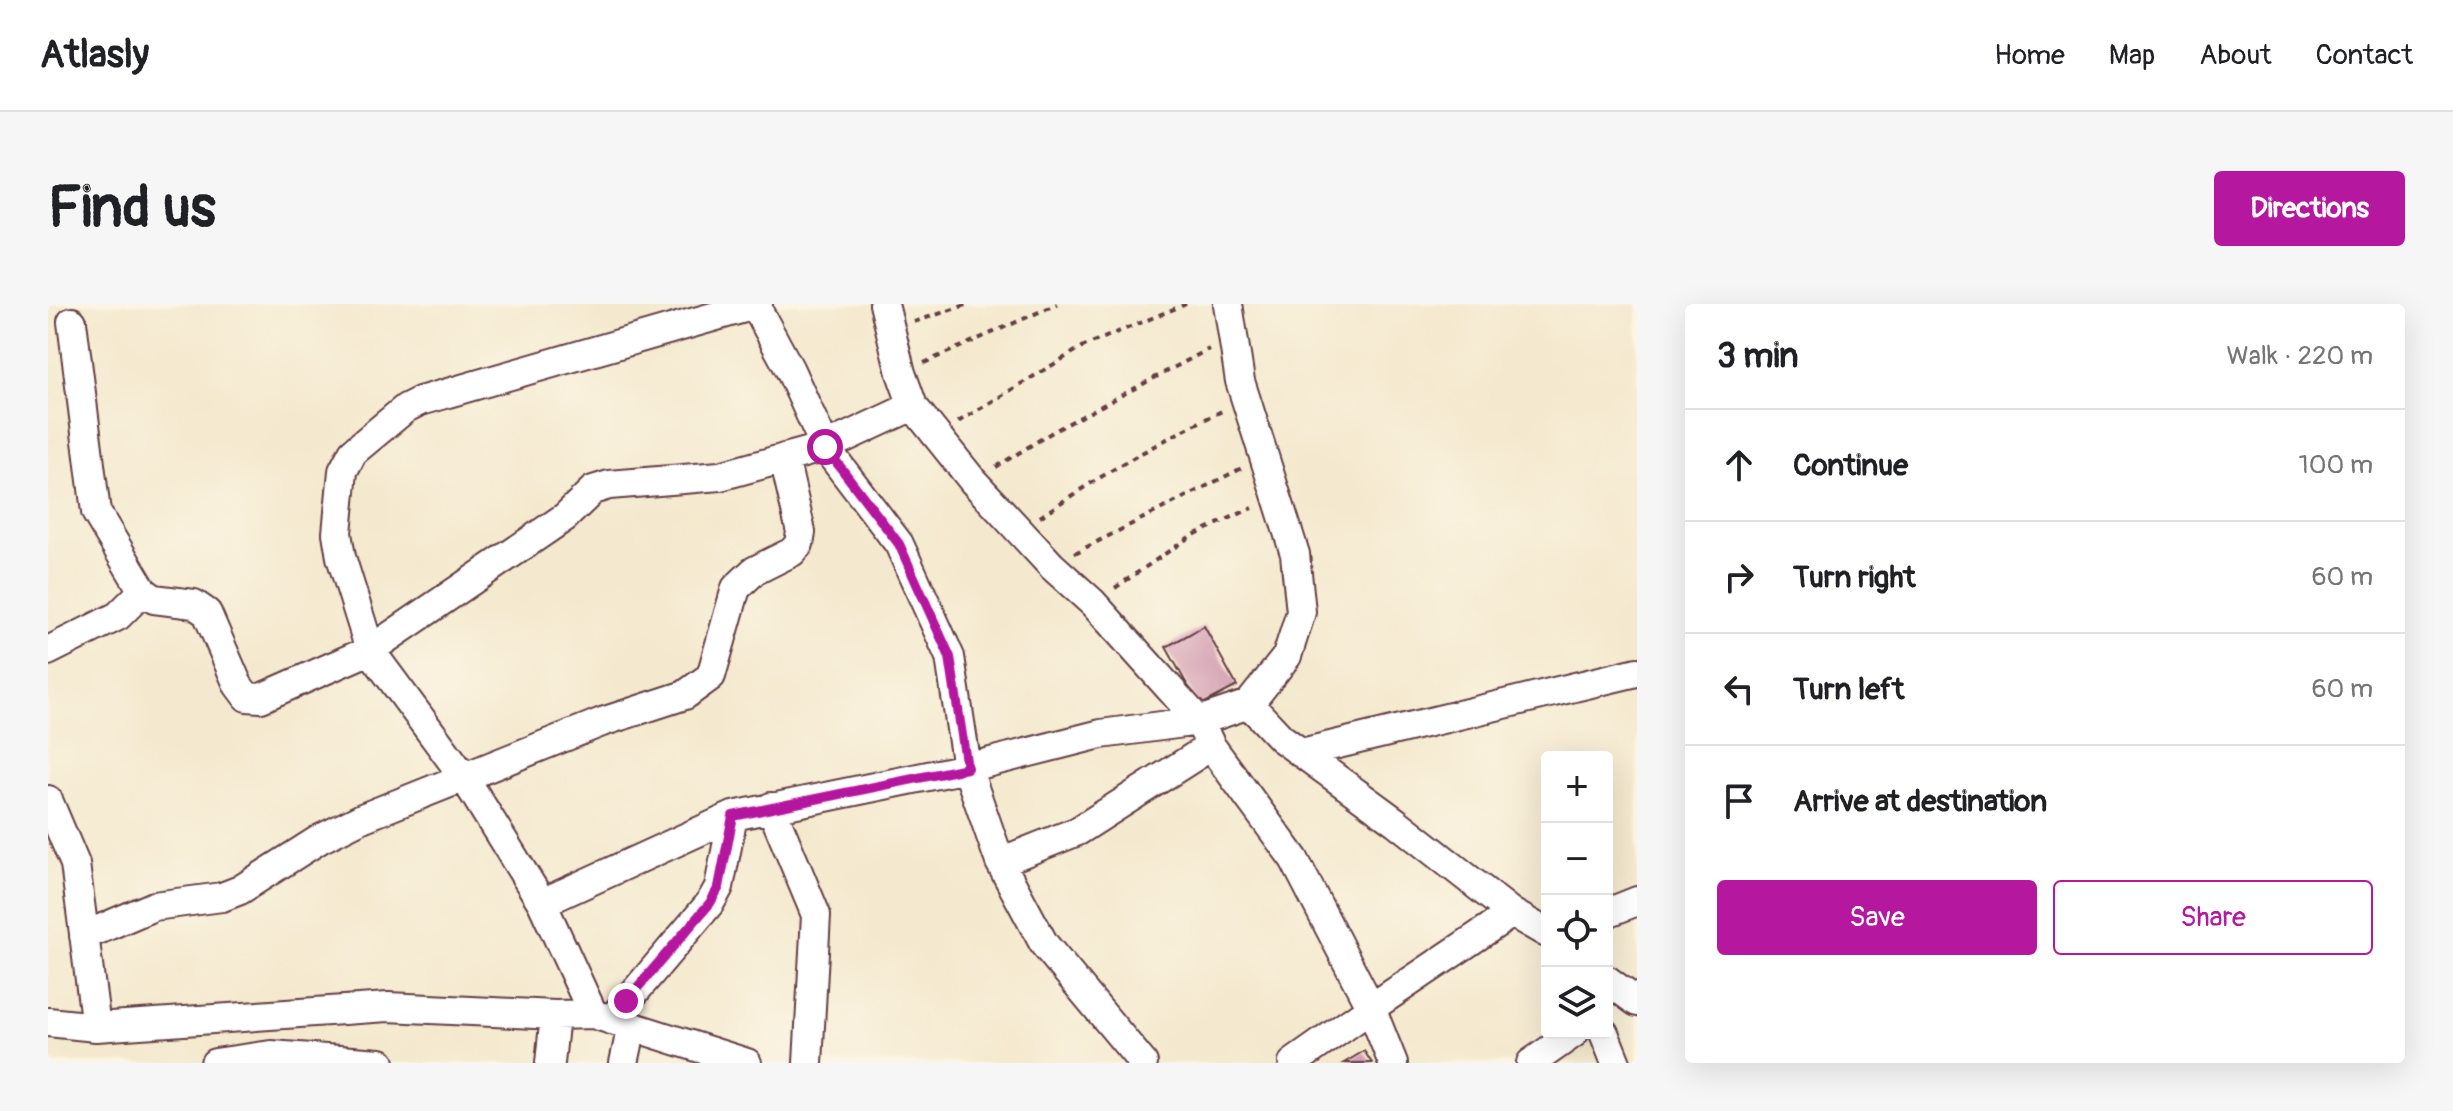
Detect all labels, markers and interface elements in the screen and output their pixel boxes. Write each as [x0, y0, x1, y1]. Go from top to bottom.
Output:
text: Atlasly [40, 31, 149, 79]
text: Home [1994, 38, 2065, 73]
text: Map [2109, 38, 2155, 73]
text: About [2199, 38, 2272, 73]
text: Contact [2316, 38, 2413, 73]
button: Directions [2214, 171, 2405, 246]
text: Find us [48, 174, 216, 243]
text: 3 min [1717, 335, 1799, 378]
text: Walk · 220 m [2226, 340, 2373, 372]
route start [807, 429, 843, 465]
icon: ahead [1717, 443, 1761, 487]
text: Continue [1793, 447, 1908, 484]
text: 100 m [2299, 449, 2373, 481]
icon: right [1717, 555, 1761, 599]
text: Turn right [1793, 559, 1916, 596]
text: 60 m [2311, 561, 2373, 593]
icon: left [1717, 667, 1761, 711]
text: Turn left [1793, 671, 1904, 708]
text: 60 m [2311, 673, 2373, 705]
map controls [1541, 751, 1613, 1039]
button: + [1541, 751, 1613, 823]
icon: arrive [1717, 779, 1761, 823]
text: Arrive at destination [1793, 783, 2047, 820]
button: − [1541, 823, 1613, 895]
button: Save [1717, 880, 2037, 955]
button: Share [2053, 880, 2373, 955]
button: locate [1541, 895, 1613, 967]
button: layers [1541, 967, 1613, 1039]
route end [608, 983, 644, 1019]

